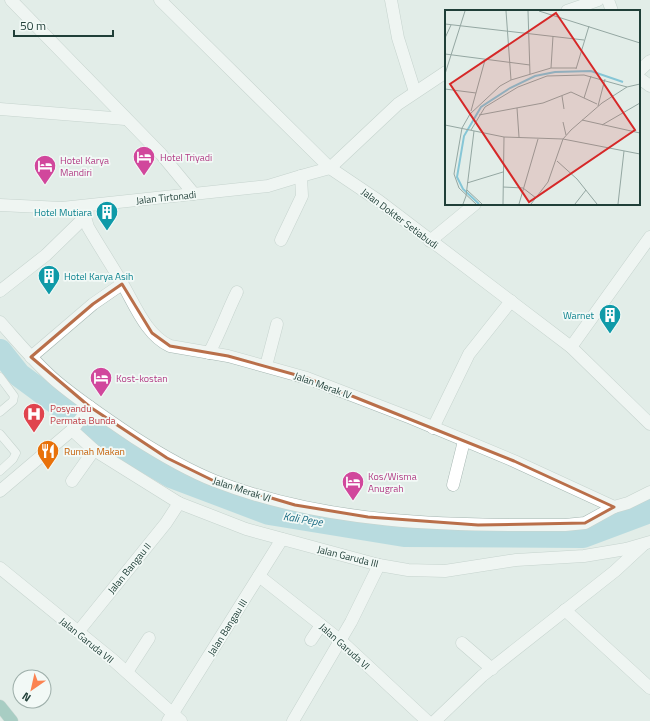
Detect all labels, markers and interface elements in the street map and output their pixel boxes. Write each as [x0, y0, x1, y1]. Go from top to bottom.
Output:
inset map [445, 10, 640, 205]
scale bar [14, 12, 113, 38]
text: 50 m [20, 16, 46, 35]
hotel icon: Hotel Triyadi [131, 144, 157, 177]
place label: Hotel Triyadi [160, 150, 212, 165]
hotel icon: Hotel Karya Mandiri [32, 153, 58, 186]
place label: Hotel Karya Mandiri [60, 153, 109, 180]
street label: Jalan Dokter Setiabudi [358, 185, 441, 252]
street label: Jalan Tirtonadi [135, 187, 197, 208]
building icon: Hotel Mutiara [94, 199, 120, 232]
place label: Hotel Mutiara [34, 205, 92, 220]
building icon: Hotel Karya Asih [36, 263, 62, 296]
place label: Hotel Karya Asih [64, 269, 133, 284]
building icon: Warnet [597, 302, 623, 335]
place label: Warnet [563, 308, 594, 323]
hotel icon: Kost-kostan [88, 365, 114, 398]
street label: Jalan Merak IV [292, 368, 354, 403]
place label: Kost-kostan [116, 371, 168, 386]
hospital icon: Posyandu Permata Bunda [21, 401, 47, 434]
place label: Posyandu Permata Bunda [50, 401, 116, 428]
restaurant icon: Rumah Makan [35, 438, 61, 471]
place label: Rumah Makan [64, 444, 125, 459]
hotel icon: Kos/Wisma Anugrah [340, 469, 366, 502]
place label: Kos/Wisma Anugrah [368, 469, 417, 496]
street label: Jalan Merak VI [211, 473, 273, 506]
water label: Kali Pepe [282, 508, 325, 530]
street label: Jalan Bangau II [104, 540, 155, 597]
street label: Jalan Garuda III [316, 542, 380, 571]
street label: Jalan Bangau III [204, 596, 251, 659]
street label: Jalan Garuda VII [56, 614, 117, 667]
street label: Jalan Garuda VI [316, 620, 373, 673]
north arrow [12, 669, 52, 709]
text: N [19, 689, 34, 706]

